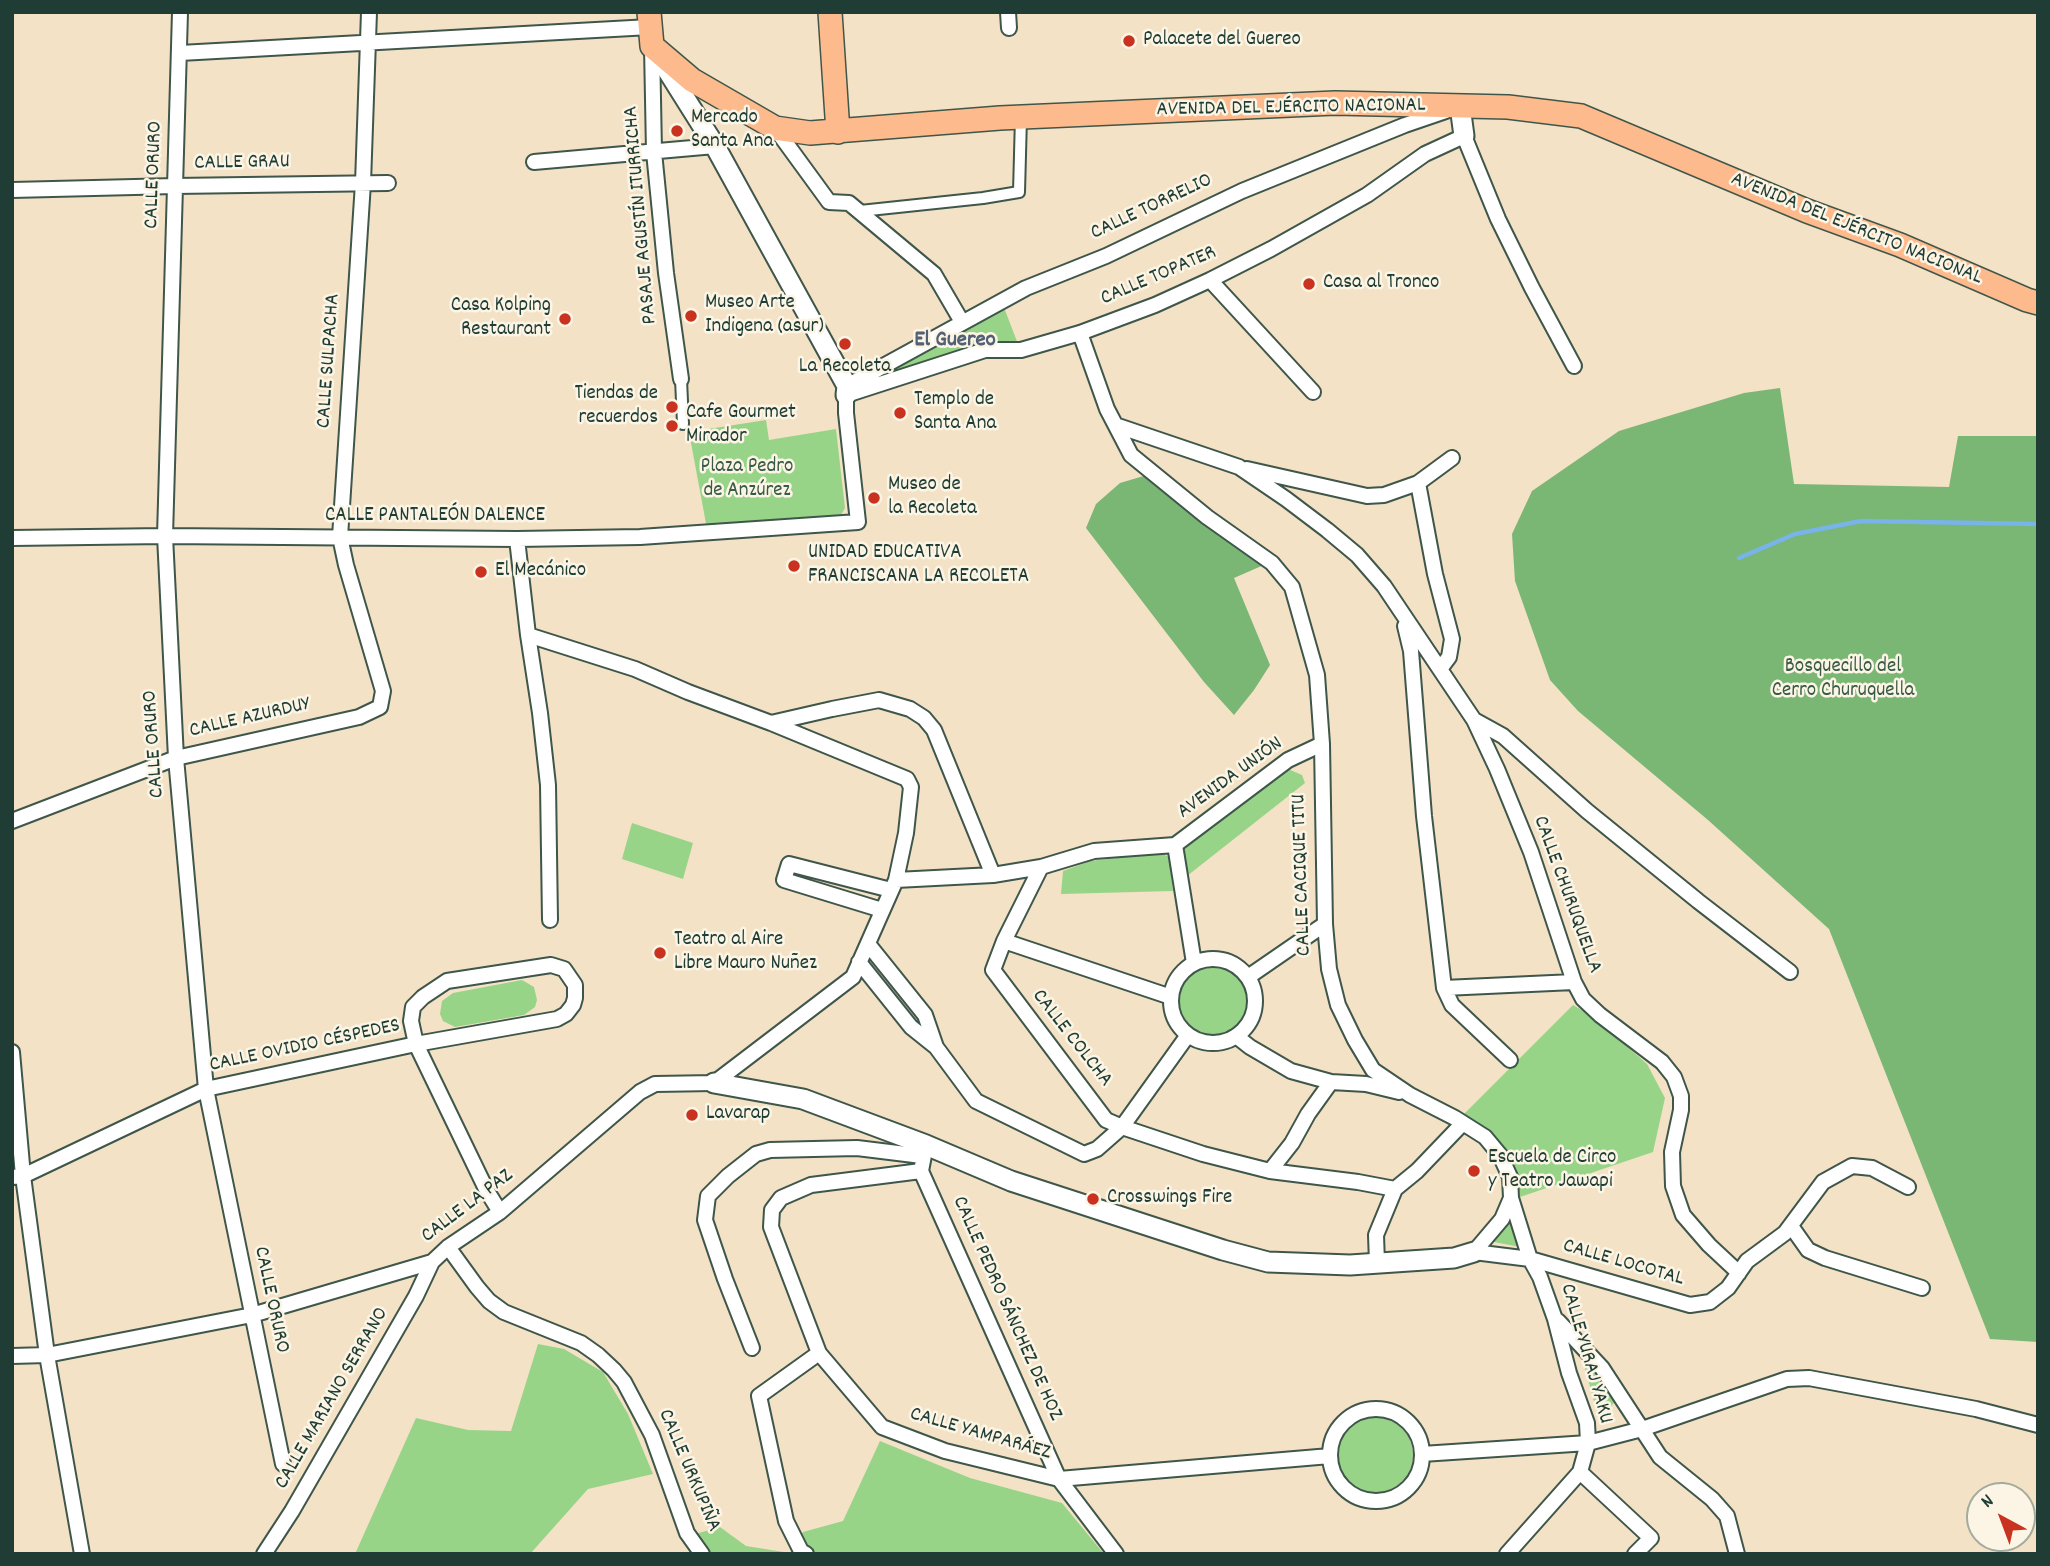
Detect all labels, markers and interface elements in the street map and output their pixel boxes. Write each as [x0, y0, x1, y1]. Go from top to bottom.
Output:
place label: Palacete del Guereo [1143, 28, 1301, 54]
marker: Palacete del Guereo [1121, 33, 1137, 49]
street label: AVENIDA DEL EJÉRCITO NACIONAL [1156, 94, 1426, 124]
street label: PASAJE AGUSTÍN ITURRICHA [620, 105, 664, 325]
place label: Mercado Santa Ana [691, 106, 773, 156]
street label: CALLE ORURO [141, 121, 169, 229]
marker: Mercado Santa Ana [669, 123, 685, 139]
street label: CALLE GRAU [194, 151, 290, 177]
street label: AVENIDA DEL EJÉRCITO NACIONAL [1727, 168, 1985, 292]
street label: CALLE TORRELIO [1087, 169, 1217, 247]
street label: CALLE TOPATER [1097, 241, 1221, 313]
place label: Casa al Tronco [1323, 271, 1439, 297]
marker: Casa al Tronco [1301, 276, 1317, 292]
place label: Museo Arte Indigena (asur) [705, 291, 824, 341]
street label: CALLE SULPACHA [313, 293, 347, 429]
place label: Casa Kolping Restaurant [451, 294, 551, 344]
marker: Museo Arte Indigena (asur) [683, 308, 699, 324]
marker: Casa Kolping Restaurant [557, 311, 573, 327]
district label: El Guereo [914, 328, 996, 356]
marker: La Recoleta [837, 336, 853, 352]
place label: La Recoleta [799, 355, 891, 381]
place label: Tiendas de recuerdos [574, 382, 658, 432]
place label: Templo de Santa Ana [914, 388, 996, 438]
marker: Tiendas de recuerdos [664, 399, 680, 415]
place label: Cafe Gourmet Mirador [686, 401, 796, 451]
marker: Templo de Santa Ana [892, 405, 908, 421]
marker: Cafe Gourmet Mirador [664, 418, 680, 434]
park label: Plaza Pedro de Anzúrez [701, 455, 793, 505]
place label: Museo de la Recoleta [888, 473, 977, 523]
marker: Museo de la Recoleta [866, 490, 882, 506]
street label: CALLE PANTALEÓN DALENCE [325, 504, 545, 530]
place label: UNIDAD EDUCATIVA FRANCISCANA LA RECOLETA [808, 541, 1029, 591]
marker: UNIDAD EDUCATIVA FRANCISCANA LA RECOLETA [786, 558, 802, 574]
place label: El Mecánico [495, 559, 586, 585]
marker: El Mecánico [473, 564, 489, 580]
park label: Bosquecillo del Cerro Churuquella [1772, 655, 1914, 705]
street label: CALLE ORURO [139, 689, 171, 799]
street label: CALLE AZURDUY [187, 693, 313, 745]
street label: AVENIDA UNIÓN [1173, 732, 1289, 826]
street label: CALLE CACIQUE TITU [1288, 793, 1318, 957]
street label: CALLE CHURUQUELLA [1526, 813, 1606, 977]
place label: Teatro al Aire Libre Mauro Nuñez [674, 928, 817, 978]
marker: Teatro al Aire Libre Mauro Nuñez [652, 945, 668, 961]
street label: CALLE COLCHA [1025, 985, 1117, 1093]
street label: CALLE OVIDIO CÉSPEDES [207, 1014, 403, 1080]
place label: Lavarap [706, 1102, 770, 1128]
marker: Lavarap [684, 1107, 700, 1123]
place label: Escuela de Circo y Teatro Jawapi [1488, 1146, 1616, 1196]
marker: Escuela de Circo y Teatro Jawapi [1466, 1163, 1482, 1179]
street label: CALLE LA PAZ [417, 1164, 519, 1250]
place label: Crosswings Fire [1107, 1186, 1232, 1212]
marker: Crosswings Fire [1085, 1191, 1101, 1207]
street label: CALLE PEDRO SÁNCHEZ DE HOZ [945, 1193, 1067, 1425]
street label: CALLE LOCOTAL [1560, 1235, 1686, 1293]
street label: CALLE ORURO [246, 1245, 294, 1355]
street label: CALLE YURAJ YAKU [1553, 1281, 1617, 1427]
street label: CALLE MARIANO SERRANO [271, 1304, 395, 1494]
street label: CALLE YAMPARÁEZ [907, 1403, 1053, 1467]
street label: CALLE URKUPIÑA [651, 1406, 725, 1536]
north arrow [1966, 1482, 2036, 1552]
text: N [1976, 1489, 2001, 1516]

